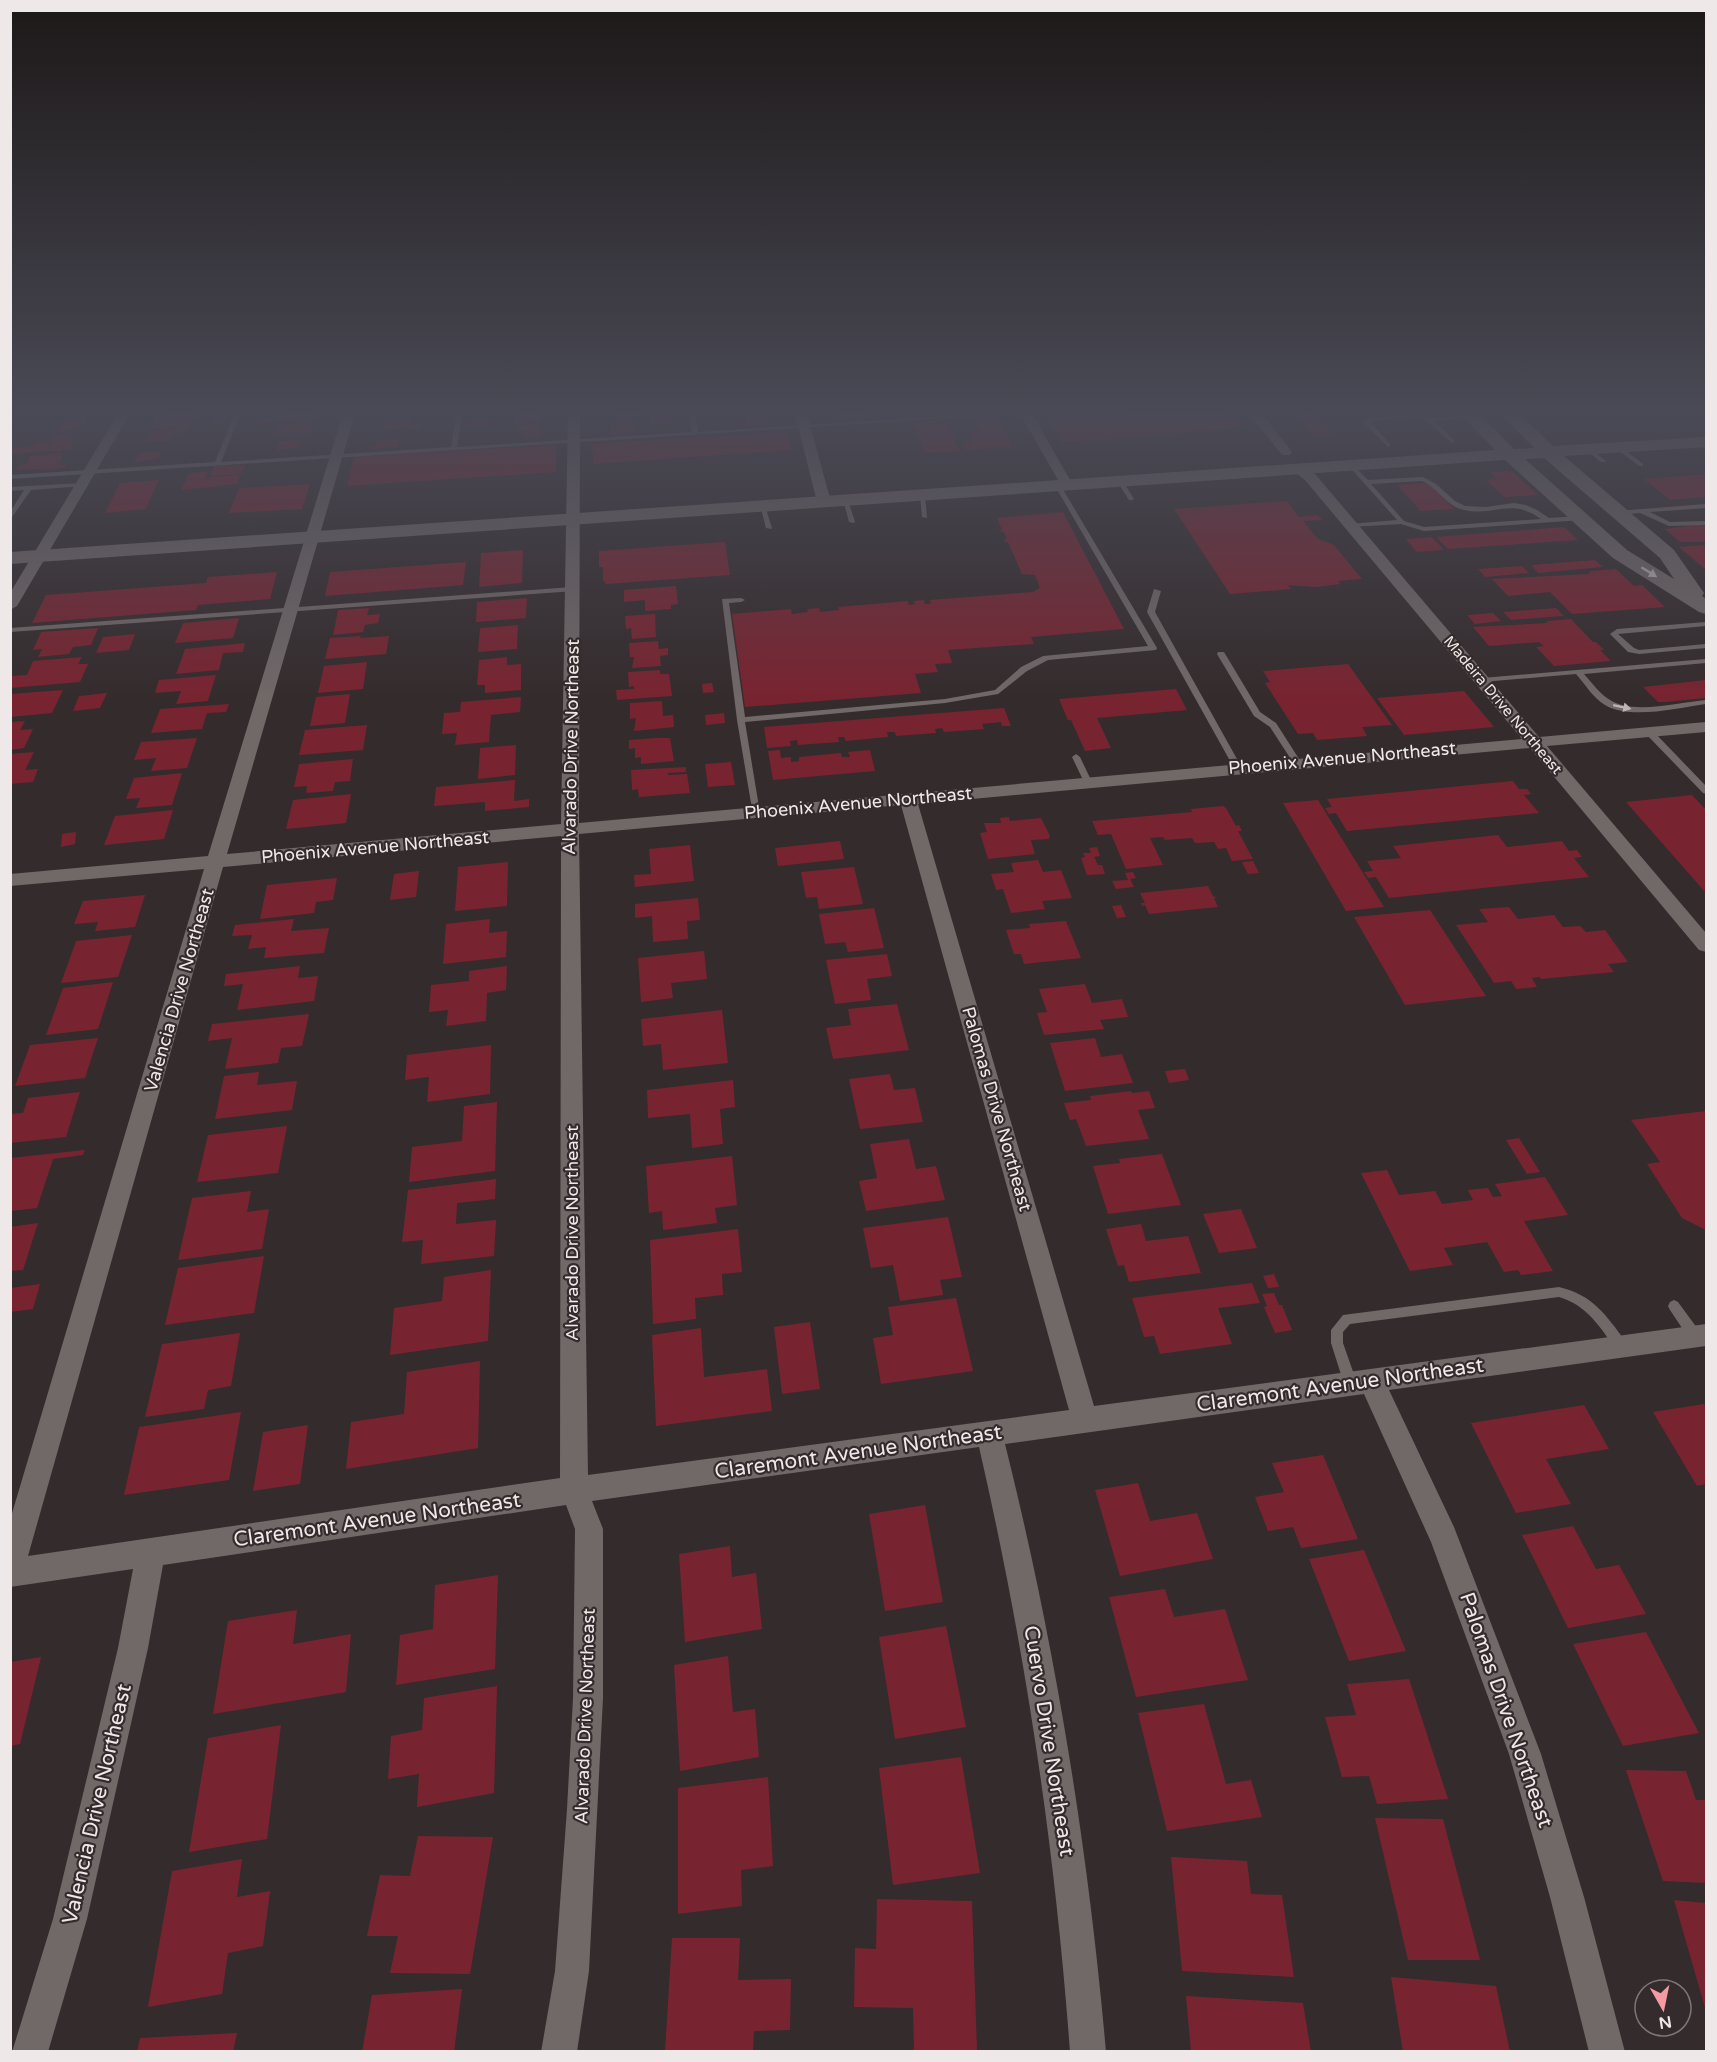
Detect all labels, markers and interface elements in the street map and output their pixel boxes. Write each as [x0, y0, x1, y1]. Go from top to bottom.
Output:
one-way arrow [1641, 566, 1657, 577]
street label: Madeira Drive Northeast [1440, 632, 1566, 778]
street label: Alvarado Drive Northeast [558, 639, 584, 855]
one-way arrow [1613, 703, 1632, 712]
street label: Phoenix Avenue Northeast [1227, 737, 1457, 779]
street label: Phoenix Avenue Northeast [743, 782, 973, 824]
street label: Phoenix Avenue Northeast [260, 826, 490, 868]
street label: Valencia Drive Northeast [139, 886, 219, 1094]
street label: Palomas Drive Northeast [957, 1004, 1037, 1214]
street label: Alvarado Drive Northeast [561, 1125, 583, 1341]
street label: Claremont Avenue Northeast [1195, 1352, 1485, 1418]
street label: Claremont Avenue Northeast [713, 1419, 1003, 1485]
street label: Claremont Avenue Northeast [232, 1487, 522, 1553]
street label: Palomas Drive Northeast [1454, 1589, 1558, 1831]
street label: Alvarado Drive Northeast [570, 1608, 600, 1824]
street label: Cuervo Drive Northeast [1018, 1624, 1080, 1858]
street label: Valencia Drive Northeast [57, 1681, 137, 1927]
north arrow [1633, 1978, 1693, 2038]
text: N [1657, 2011, 1673, 2033]

